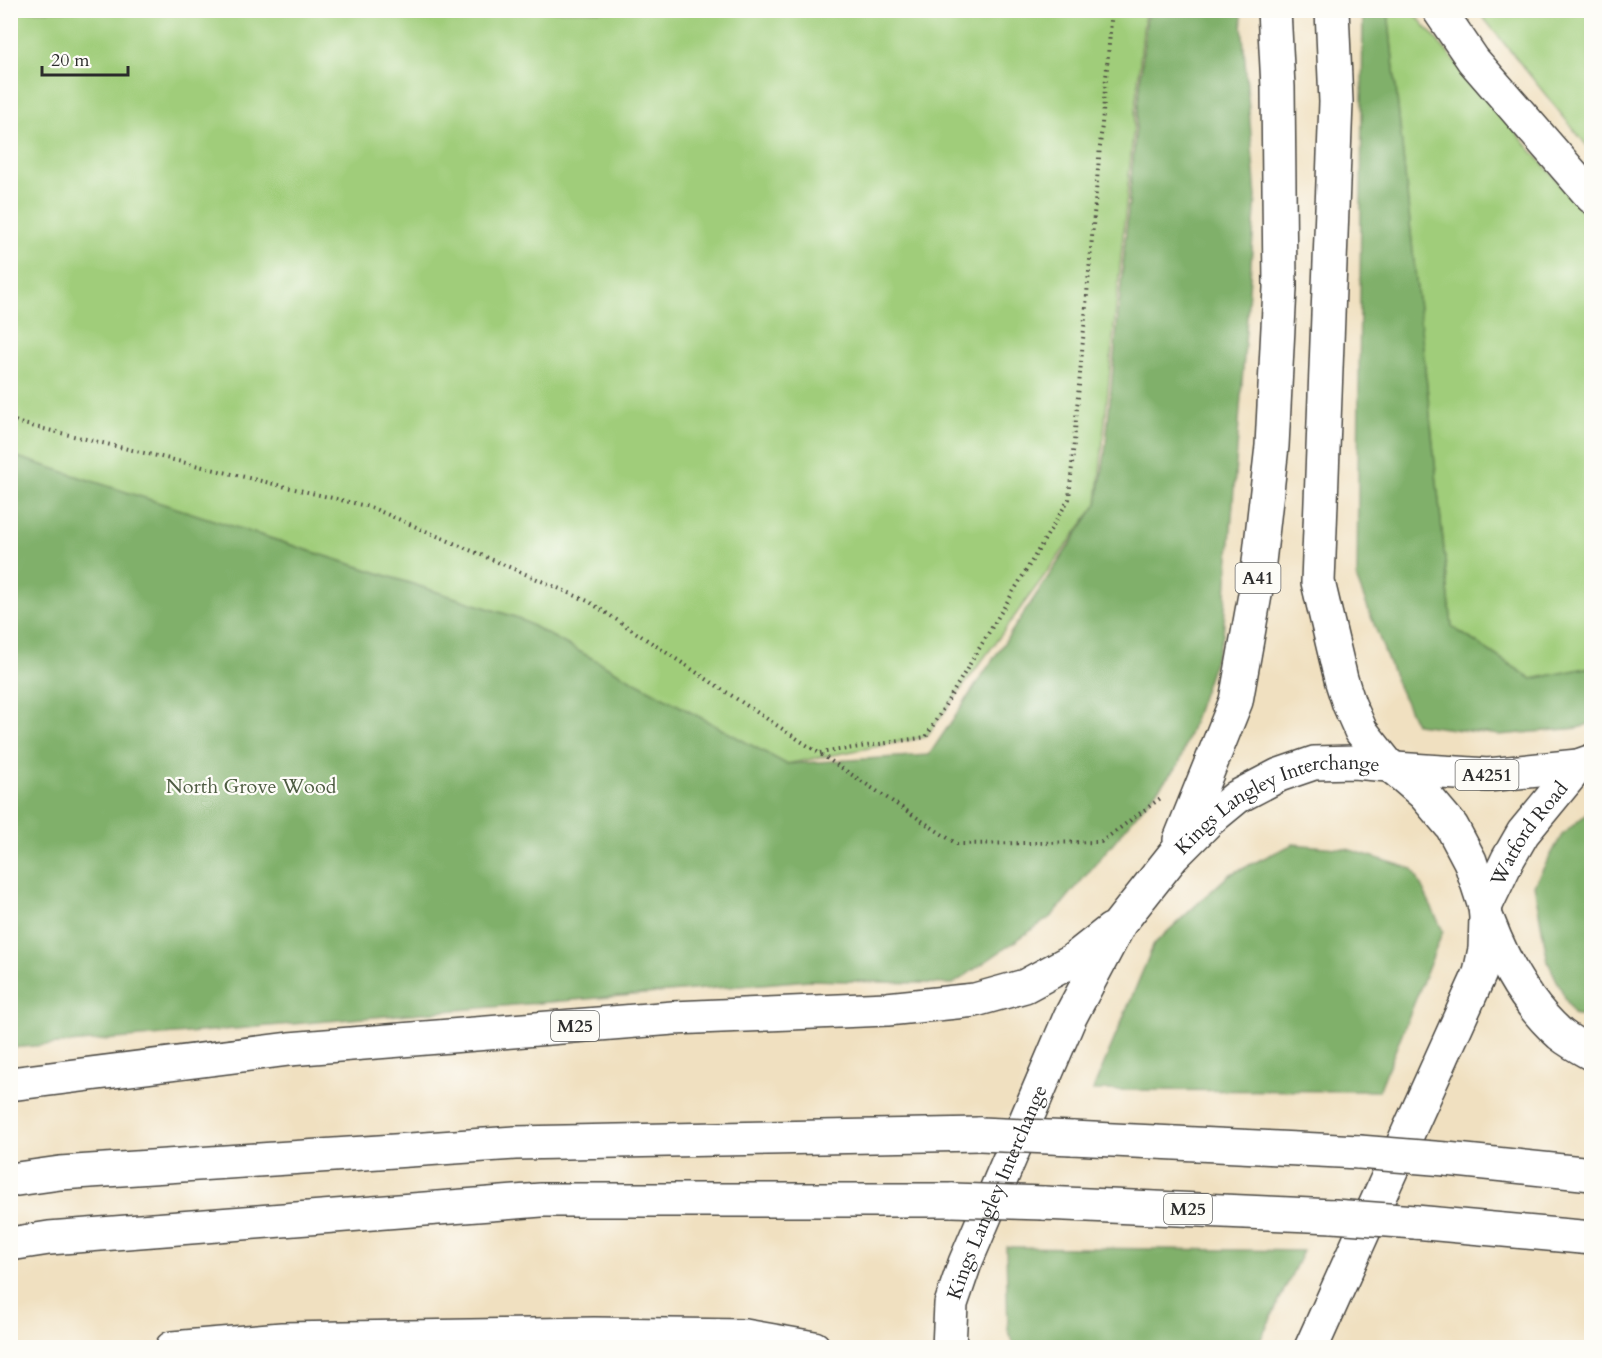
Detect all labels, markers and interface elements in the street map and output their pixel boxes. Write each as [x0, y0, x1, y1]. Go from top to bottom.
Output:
scale bar [42, 39, 128, 77]
text: 20 m [51, 48, 90, 73]
road number: A41 [1236, 563, 1280, 593]
street label: Kings Langley Interchange [1169, 749, 1381, 861]
road number: A4251 [1456, 760, 1518, 790]
park label: North Grove Wood [166, 773, 337, 800]
street label: Watford Road [1484, 775, 1574, 891]
road number: M25 [551, 1011, 599, 1041]
street label: Kings Langley Interchange [941, 1081, 1054, 1303]
road number: M25 [1164, 1194, 1212, 1224]

